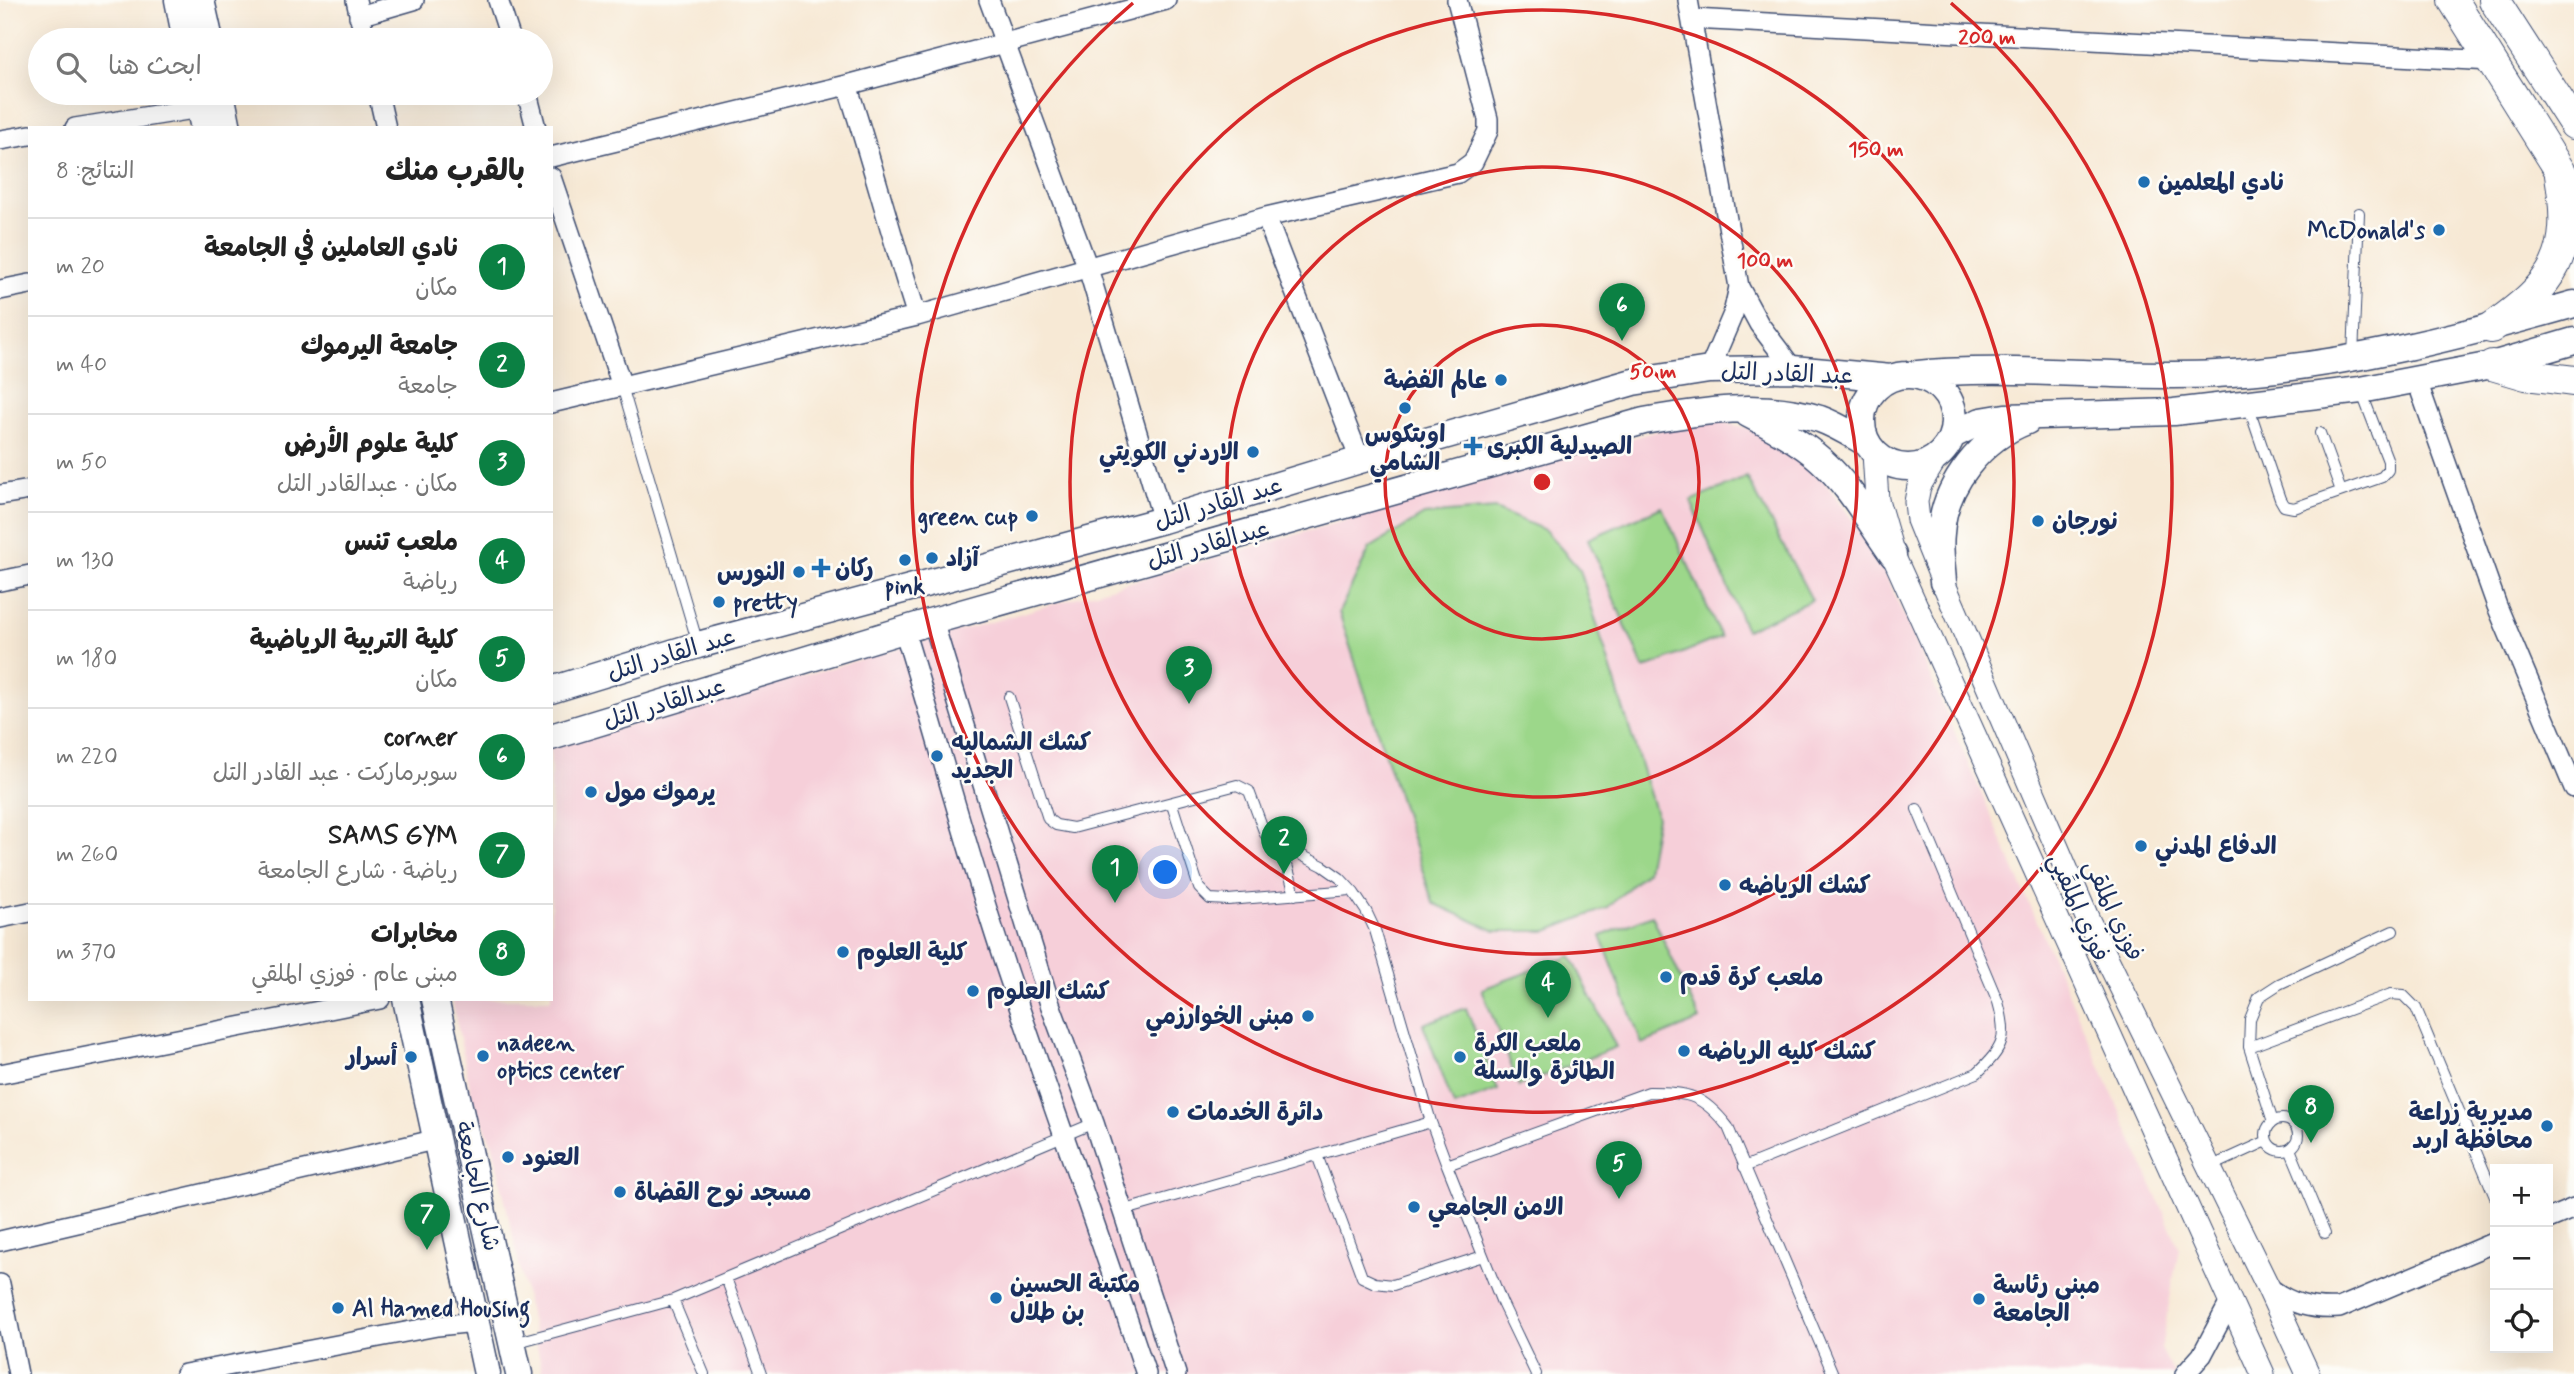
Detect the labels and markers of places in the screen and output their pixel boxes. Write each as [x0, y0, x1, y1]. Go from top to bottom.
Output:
place label: نادي المعلمين [2158, 168, 2284, 200]
marker: نادي المعلمين [2136, 174, 2152, 190]
place label: McDonald's [2307, 216, 2425, 247]
marker: McDonald's [2431, 222, 2447, 238]
pin: 6 [1599, 283, 1645, 341]
place label: عالم الفضة [1384, 366, 1487, 398]
marker: عالم الفضة [1493, 372, 1509, 388]
marker: اوبتكوس الشامي [1397, 400, 1413, 416]
place label: اوبتكوس الشامي [1365, 420, 1445, 483]
place label: الصيدلية الكبرى [1487, 432, 1632, 463]
place label: الاردني الكويتي [1099, 438, 1239, 473]
marker: الصيدلية الكبرى [1465, 438, 1481, 454]
marker: الاردني الكويتي [1245, 444, 1261, 460]
centre of rings [1530, 470, 1554, 494]
place label: green cup [918, 502, 1018, 534]
place label: نورجان [2052, 507, 2118, 538]
marker: green cup [1024, 508, 1040, 524]
marker: نورجان [2030, 513, 2046, 529]
place label: آزاد [946, 544, 981, 575]
marker: آزاد [924, 550, 940, 566]
marker: pink [897, 552, 913, 568]
place label: ركان [835, 554, 874, 585]
place label: النورس [717, 558, 785, 589]
marker: ركان [813, 560, 829, 576]
marker: النورس [791, 564, 807, 580]
place label: pink [885, 572, 925, 603]
place label: pretty [733, 588, 798, 619]
marker: pretty [711, 594, 727, 610]
pin: 3 [1166, 646, 1212, 704]
place label: كشك الشماليه الجديد [951, 728, 1091, 787]
marker: كشك الشماليه الجديد [929, 748, 945, 764]
place label: يرموك مول [605, 778, 716, 809]
marker: يرموك مول [583, 784, 599, 800]
pin: 2 [1261, 816, 1307, 874]
place label: الدفاع المدني [2155, 832, 2277, 867]
marker: الدفاع المدني [2133, 838, 2149, 854]
pin: 1 [1092, 845, 1138, 903]
place label: كشك الرياضه [1739, 871, 1871, 902]
marker: كشك الرياضه [1717, 877, 1733, 893]
place label: كلية العلوم [857, 938, 968, 970]
marker: كلية العلوم [835, 944, 851, 960]
pin: 4 [1525, 960, 1571, 1018]
place label: ملعب كرة قدم [1680, 963, 1823, 995]
marker: ملعب كرة قدم [1658, 969, 1674, 985]
place label: كشك العلوم [987, 977, 1110, 1009]
marker: كشك العلوم [965, 983, 981, 999]
place label: مبنى الخوارزمي [1145, 1002, 1294, 1037]
marker: مبنى الخوارزمي [1300, 1008, 1316, 1024]
place label: nadeen optics center [497, 1028, 625, 1087]
place label: ملعب الكرة الطائرة والسلة [1474, 1029, 1615, 1088]
place label: كشك كليه الرياضه [1698, 1037, 1876, 1068]
place label: أسرار [344, 1042, 398, 1074]
marker: كشك كليه الرياضه [1676, 1043, 1692, 1059]
marker: nadeen optics center [475, 1048, 491, 1064]
marker: أسرار [403, 1049, 419, 1065]
marker: ملعب الكرة الطائرة والسلة [1452, 1049, 1468, 1065]
pin: 8 [2288, 1085, 2334, 1143]
place label: دائرة الخدمات [1187, 1098, 1323, 1129]
place label: مديرية زراعة محافظة اربد [2408, 1098, 2533, 1157]
marker: دائرة الخدمات [1165, 1104, 1181, 1120]
marker: مديرية زراعة محافظة اربد [2539, 1118, 2555, 1134]
pin: 5 [1596, 1141, 1642, 1199]
place label: العنود [522, 1143, 579, 1174]
marker: العنود [500, 1149, 516, 1165]
place label: مسجد نوح القضاة [634, 1178, 811, 1209]
marker: مسجد نوح القضاة [612, 1184, 628, 1200]
pin: 7 [404, 1192, 450, 1250]
place label: الامن الجامعي [1428, 1193, 1563, 1228]
marker: الامن الجامعي [1406, 1199, 1422, 1215]
place label: مكتبة الحسين بن طلال [1010, 1270, 1140, 1329]
place label: مبنى رئاسة الجامعة [1993, 1271, 2100, 1330]
marker: مكتبة الحسين بن طلال [988, 1290, 1004, 1306]
marker: مبنى رئاسة الجامعة [1971, 1291, 1987, 1307]
place label: Al Hamed Housing [352, 1294, 530, 1328]
marker: Al Hamed Housing [330, 1300, 346, 1316]

